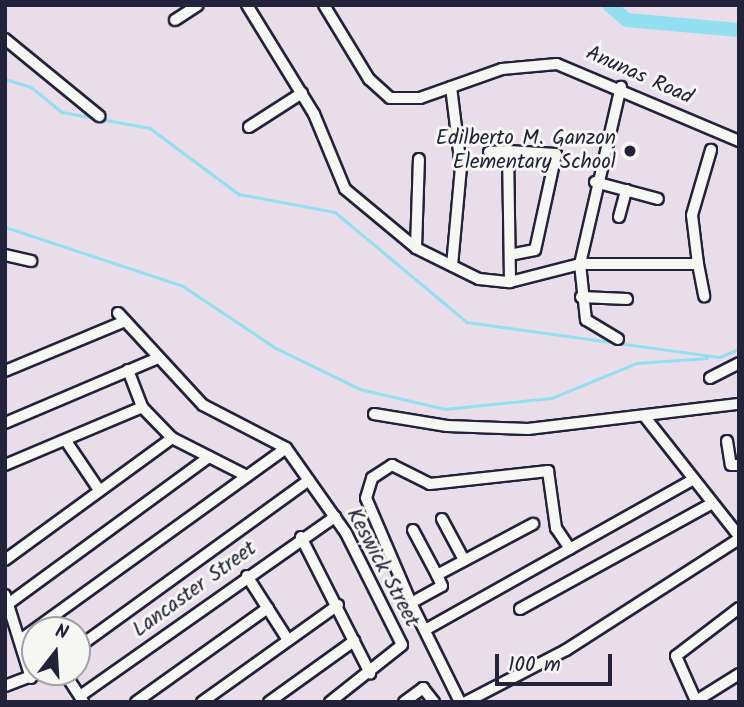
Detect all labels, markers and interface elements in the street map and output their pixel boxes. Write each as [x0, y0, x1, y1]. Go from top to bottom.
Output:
street label: Anunas Road [582, 41, 696, 111]
place label: Edilberto M. Ganzon Elementary School [436, 126, 616, 176]
marker: Edilberto M. Ganzon Elementary School [622, 143, 638, 159]
street label: Keswick Street [340, 504, 424, 632]
street label: Lancaster Street [128, 537, 262, 643]
north arrow [21, 616, 91, 686]
text: N [51, 617, 72, 649]
scale bar [499, 640, 616, 684]
text: 100 m [508, 649, 561, 682]

